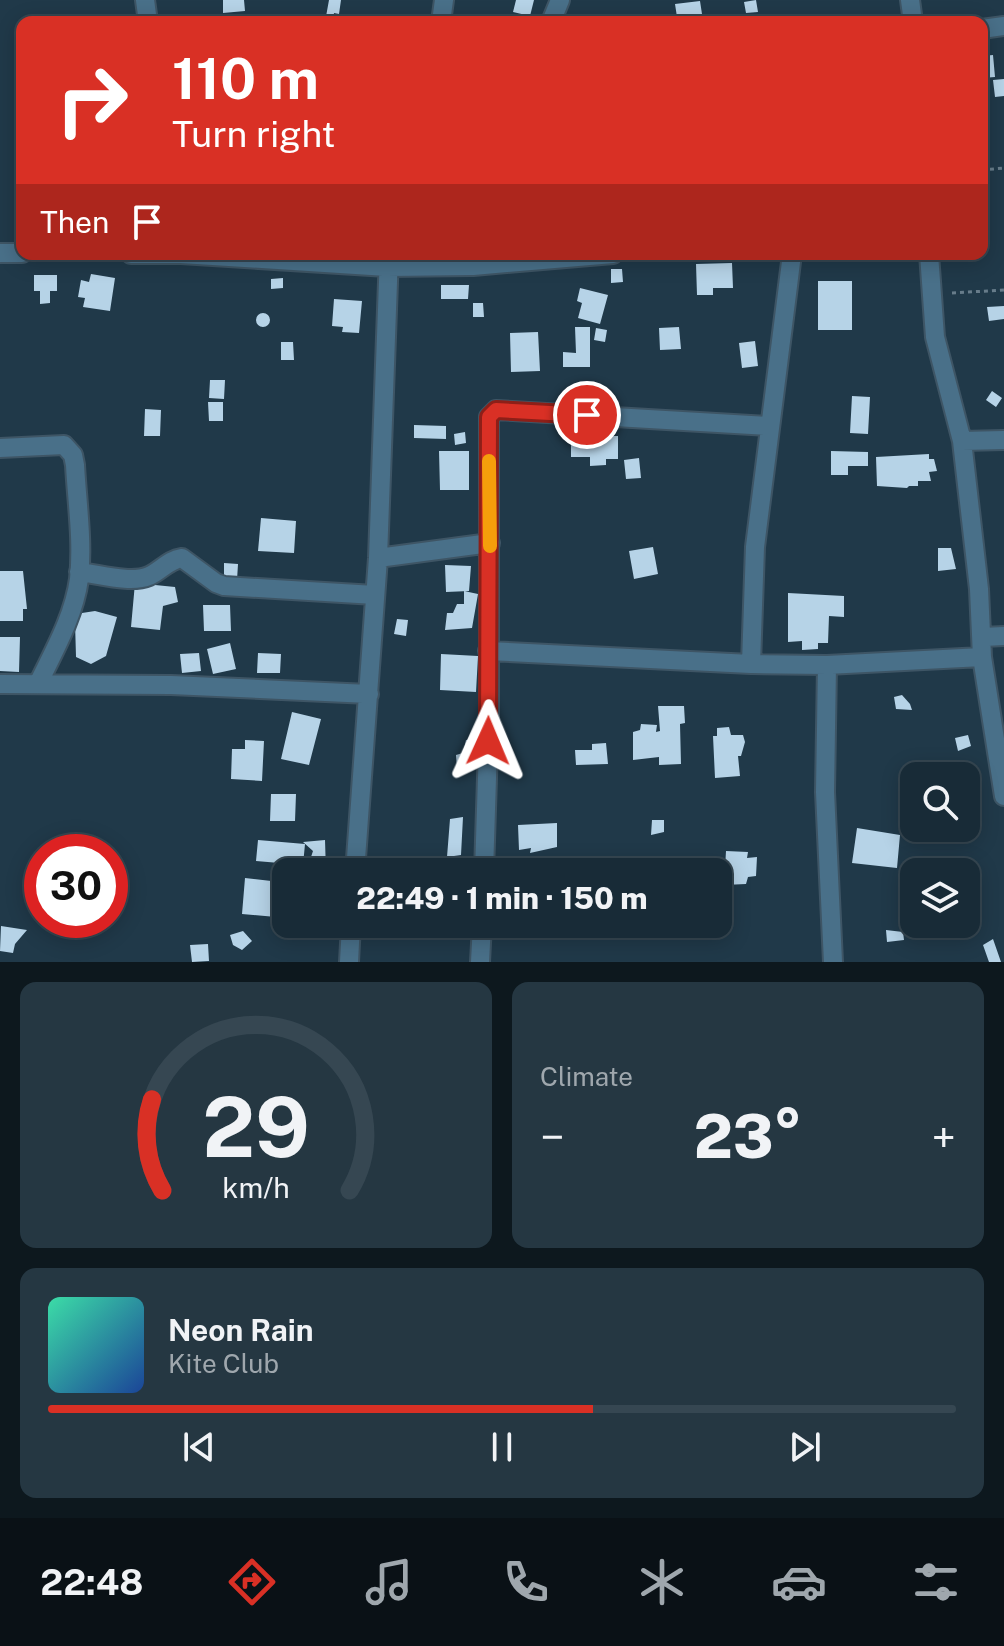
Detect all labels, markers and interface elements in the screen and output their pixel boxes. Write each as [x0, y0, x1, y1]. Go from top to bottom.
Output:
text: 110 m [172, 46, 319, 112]
icon: right [40, 48, 144, 152]
text: Turn right [172, 113, 335, 155]
icon: arrive [125, 200, 169, 244]
text: Then [40, 204, 109, 240]
pin [553, 381, 621, 449]
icon: arrive [565, 393, 609, 437]
position arrow [446, 699, 530, 783]
map controls [900, 762, 980, 938]
button: search [900, 762, 980, 842]
speed limit sign: 30 [24, 834, 128, 938]
button: layers [900, 858, 980, 938]
text: 22:49 · 1 min · 150 m [356, 880, 648, 916]
text: Climate [540, 1061, 633, 1092]
text: 29 [202, 1078, 310, 1176]
text: 23° [694, 1101, 802, 1172]
text: − [540, 1111, 564, 1163]
text: + [932, 1111, 956, 1163]
text: km/h [222, 1171, 290, 1204]
text: Neon Rain [168, 1312, 314, 1348]
text: Kite Club [168, 1348, 279, 1379]
icon: previous [177, 1425, 221, 1469]
icon: pause [480, 1425, 524, 1469]
icon: next [783, 1425, 827, 1469]
icon: directions [224, 1554, 280, 1610]
icon: music [361, 1554, 417, 1610]
icon: phone [498, 1554, 554, 1610]
icon: climate [634, 1554, 690, 1610]
icon: car [771, 1554, 827, 1610]
icon: filters [908, 1554, 964, 1610]
text: 22:48 [40, 1561, 143, 1603]

